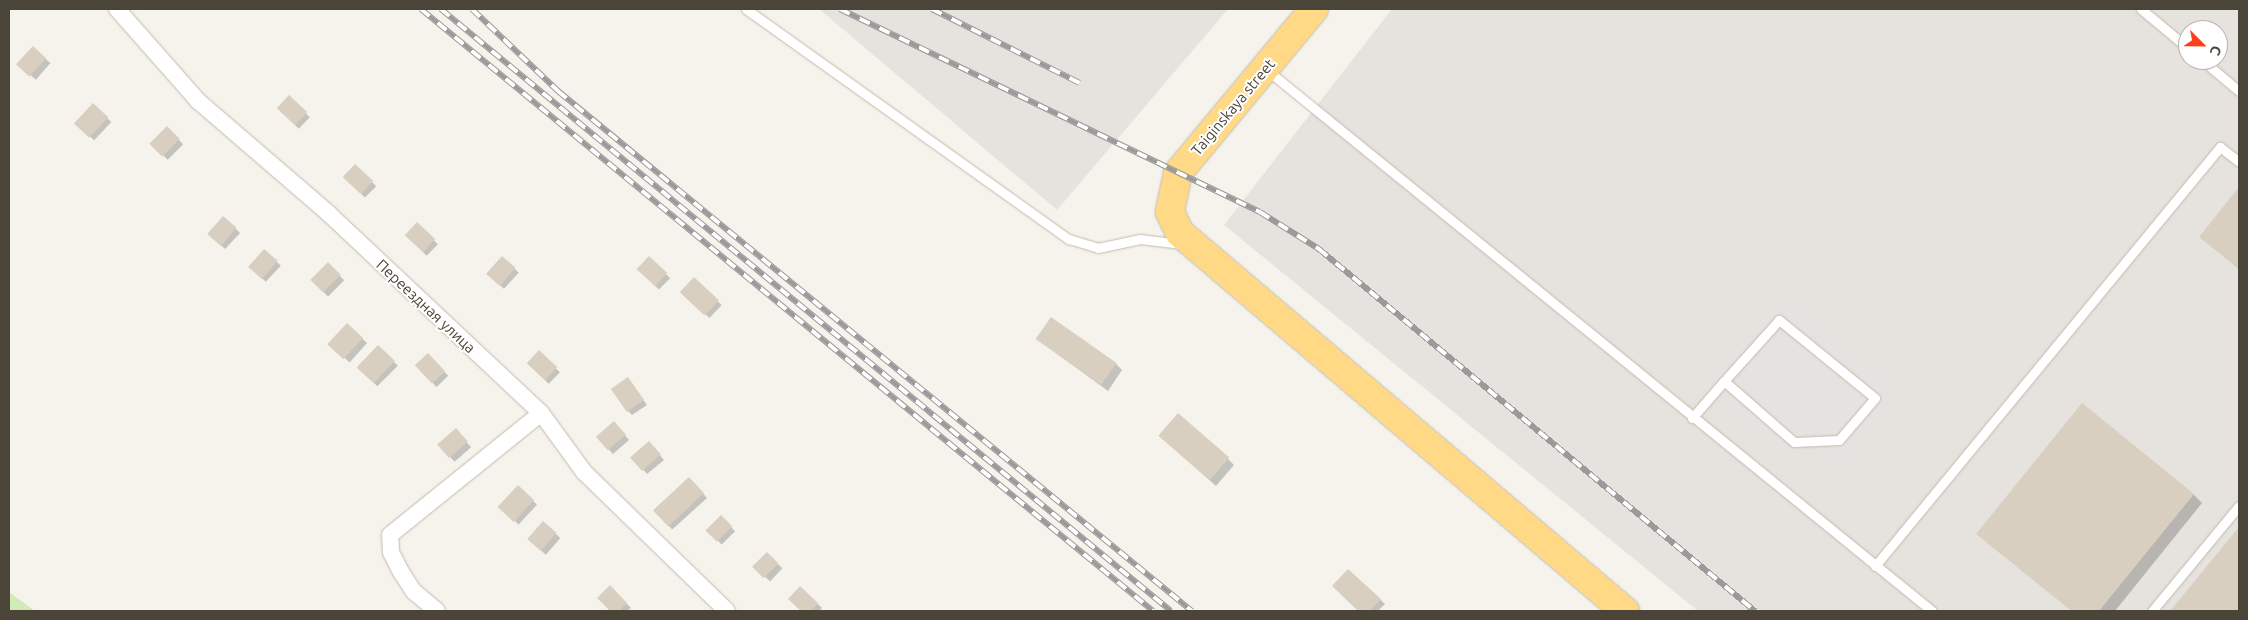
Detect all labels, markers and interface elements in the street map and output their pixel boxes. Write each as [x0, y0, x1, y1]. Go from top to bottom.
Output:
north arrow [2178, 20, 2228, 70]
text: С [2207, 43, 2225, 58]
street label: Taiginskaya street [1187, 55, 1279, 159]
street label: Переездная улица [373, 255, 479, 357]

